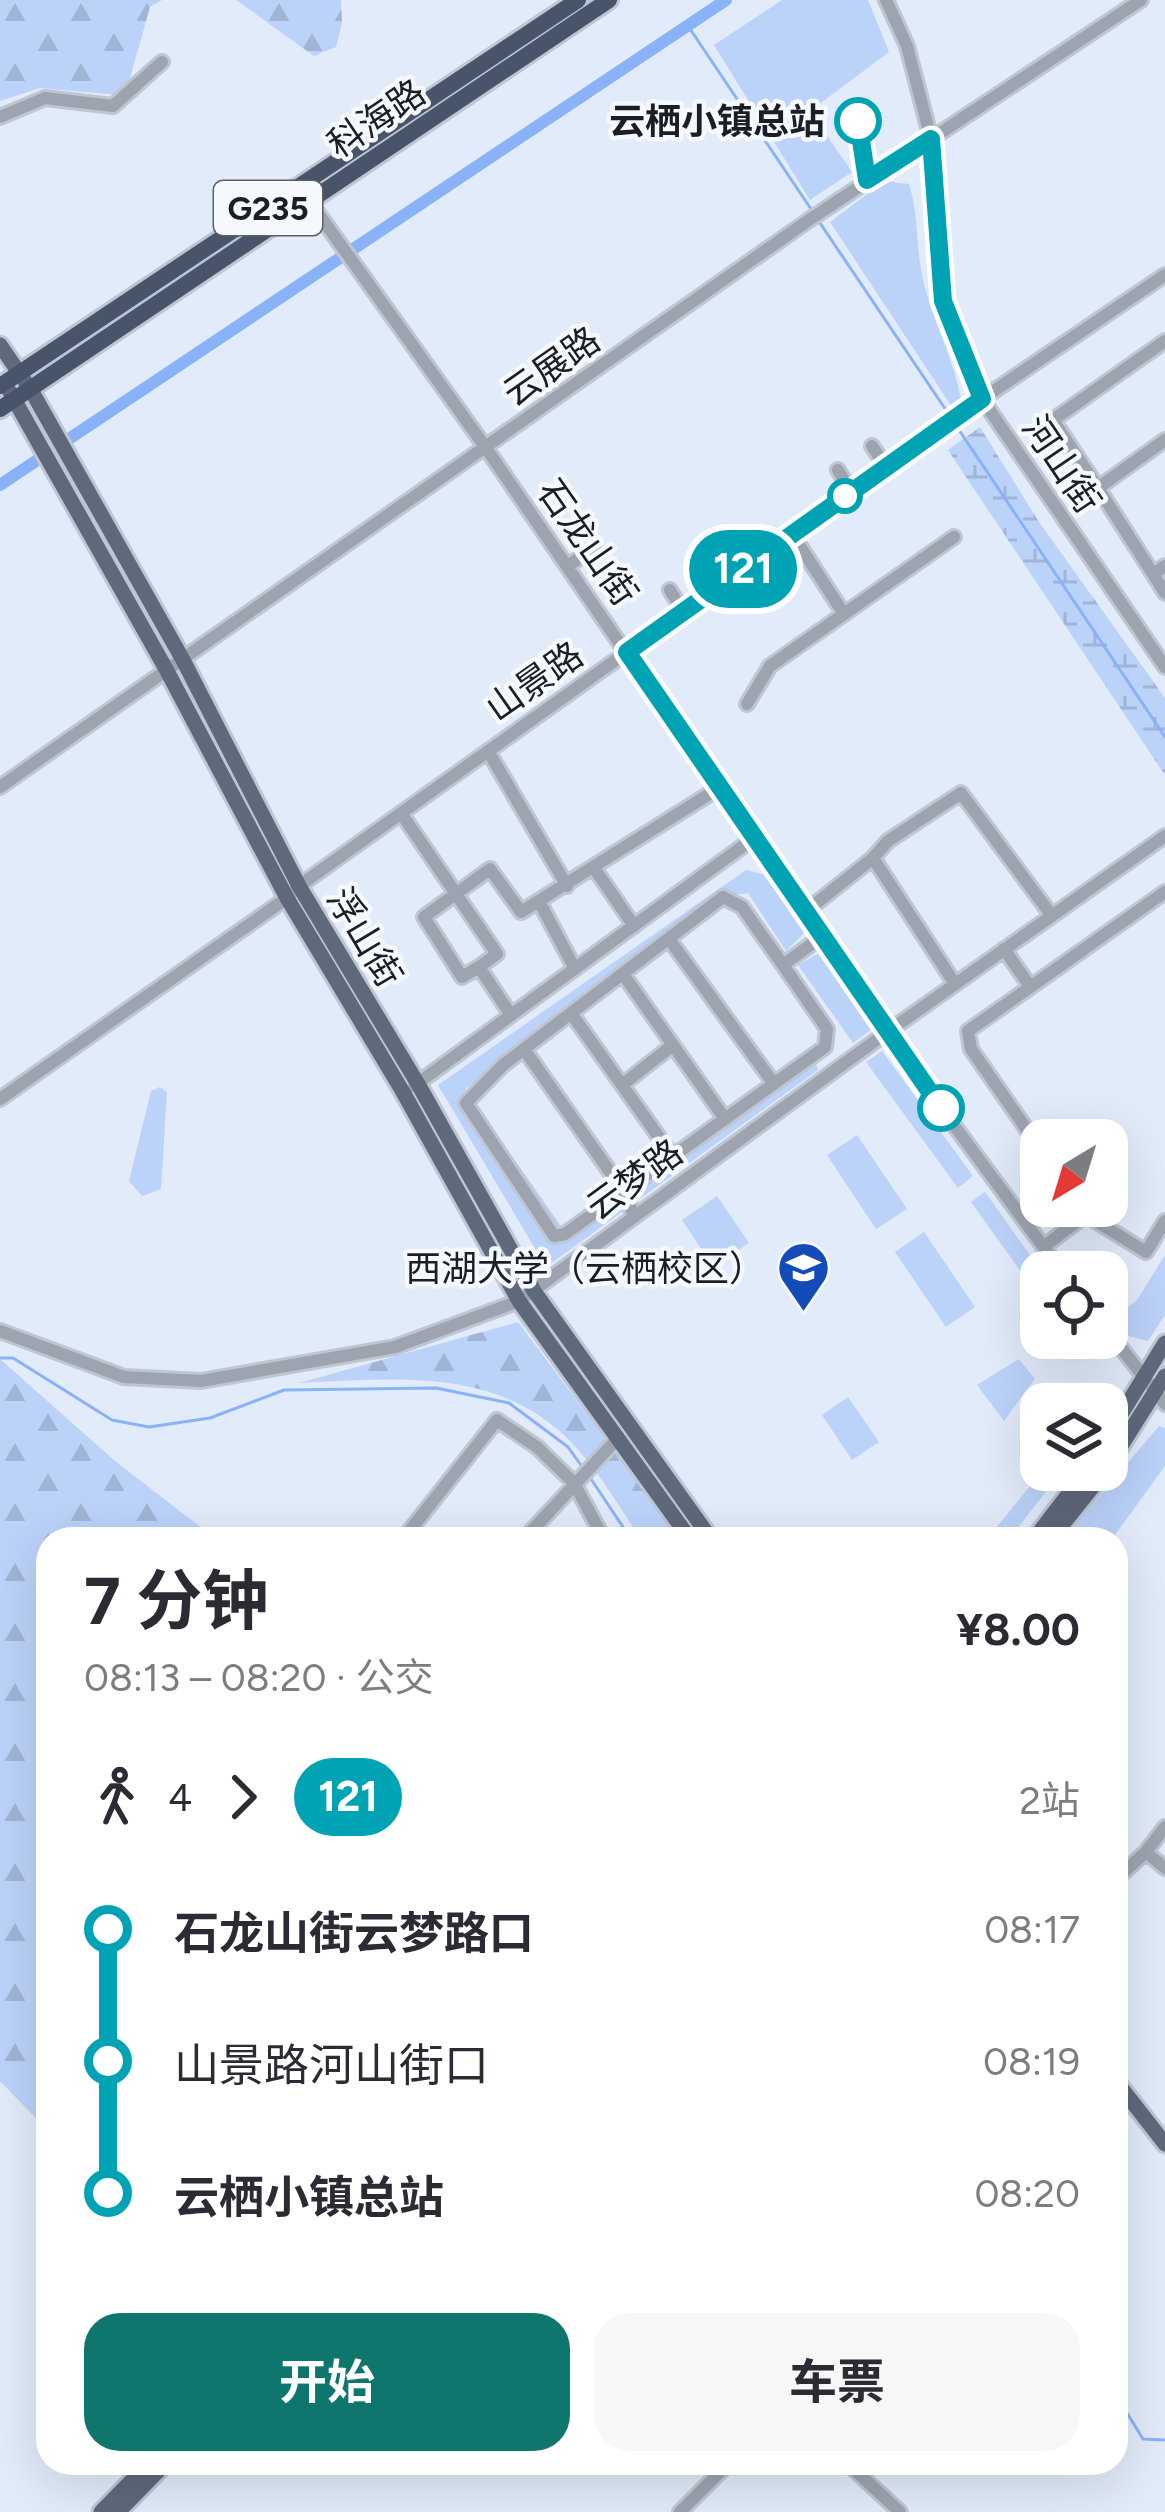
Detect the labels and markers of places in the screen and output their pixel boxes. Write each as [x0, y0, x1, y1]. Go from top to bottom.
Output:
marker: 云栖小镇总站 [836, 99, 880, 143]
place label: 云栖小镇总站 [609, 100, 825, 143]
unlabelled marker [829, 480, 861, 512]
unlabelled marker [919, 1086, 963, 1130]
school or university icon: 西湖大学（云栖校区） [776, 1240, 832, 1314]
place label: 西湖大学（云栖校区） [405, 1247, 765, 1290]

